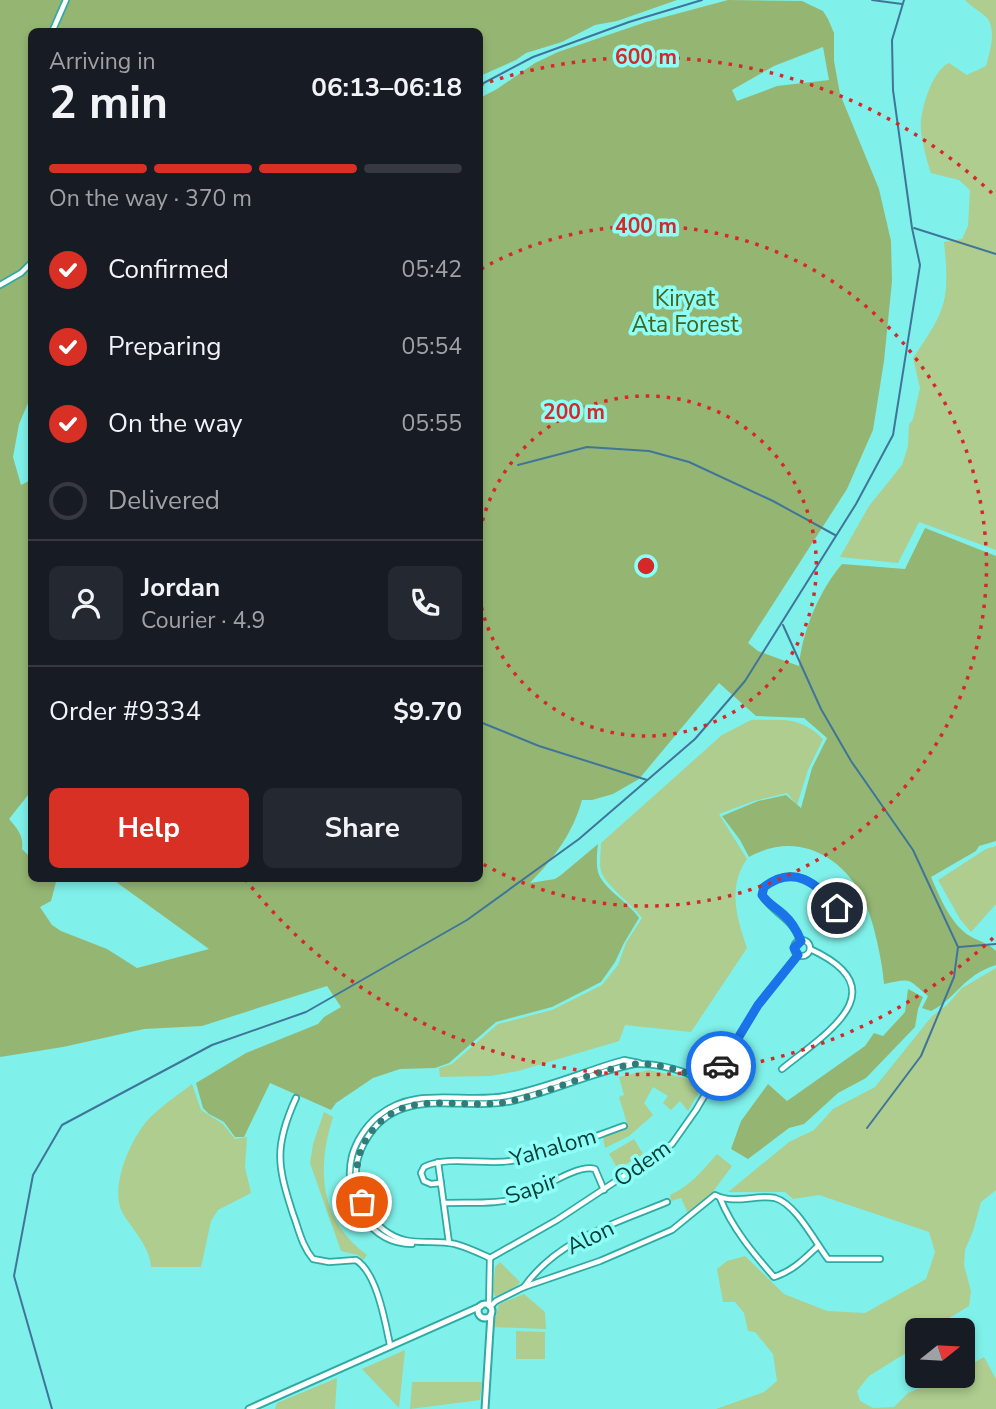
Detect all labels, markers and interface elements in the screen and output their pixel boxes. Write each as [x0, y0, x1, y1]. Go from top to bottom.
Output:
text: 600 m [615, 43, 677, 71]
text: Arriving in [49, 46, 156, 77]
text: 06:13–06:18 [311, 70, 462, 105]
text: 2 min [49, 71, 168, 134]
text: On the way · 370 m [49, 183, 252, 214]
text: 400 m [615, 212, 677, 240]
icon: check [49, 251, 87, 289]
text: Confirmed [108, 252, 229, 287]
text: 05:42 [402, 254, 462, 285]
park label: Kiryat Ata Forest [632, 283, 739, 340]
icon: check [49, 328, 87, 366]
text: Preparing [108, 329, 221, 364]
text: 05:54 [402, 331, 462, 362]
text: 200 m [543, 398, 605, 426]
icon: check [49, 405, 87, 443]
text: On the way [108, 406, 242, 441]
text: 05:55 [402, 408, 462, 439]
text: Delivered [108, 483, 220, 518]
centre of rings [634, 554, 658, 578]
button: person [49, 566, 123, 640]
button: phone [388, 566, 462, 640]
text: Jordan [141, 570, 220, 605]
text: Courier · 4.9 [141, 605, 265, 636]
text: Order #9334 [49, 694, 201, 729]
text: $9.70 [393, 694, 462, 729]
button: Help [49, 788, 249, 868]
button: Share [263, 788, 462, 868]
pin [807, 878, 867, 938]
icon: home [818, 889, 856, 927]
courier [686, 1031, 756, 1101]
icon: car [702, 1047, 740, 1085]
street label: Yahalom [505, 1120, 600, 1175]
street label: Odem [608, 1133, 677, 1194]
street label: Sapir [501, 1165, 562, 1212]
pin [332, 1172, 392, 1232]
icon: bag [343, 1183, 381, 1221]
street label: Alon [561, 1213, 619, 1262]
north arrow [905, 1318, 975, 1388]
map controls [905, 1318, 975, 1388]

